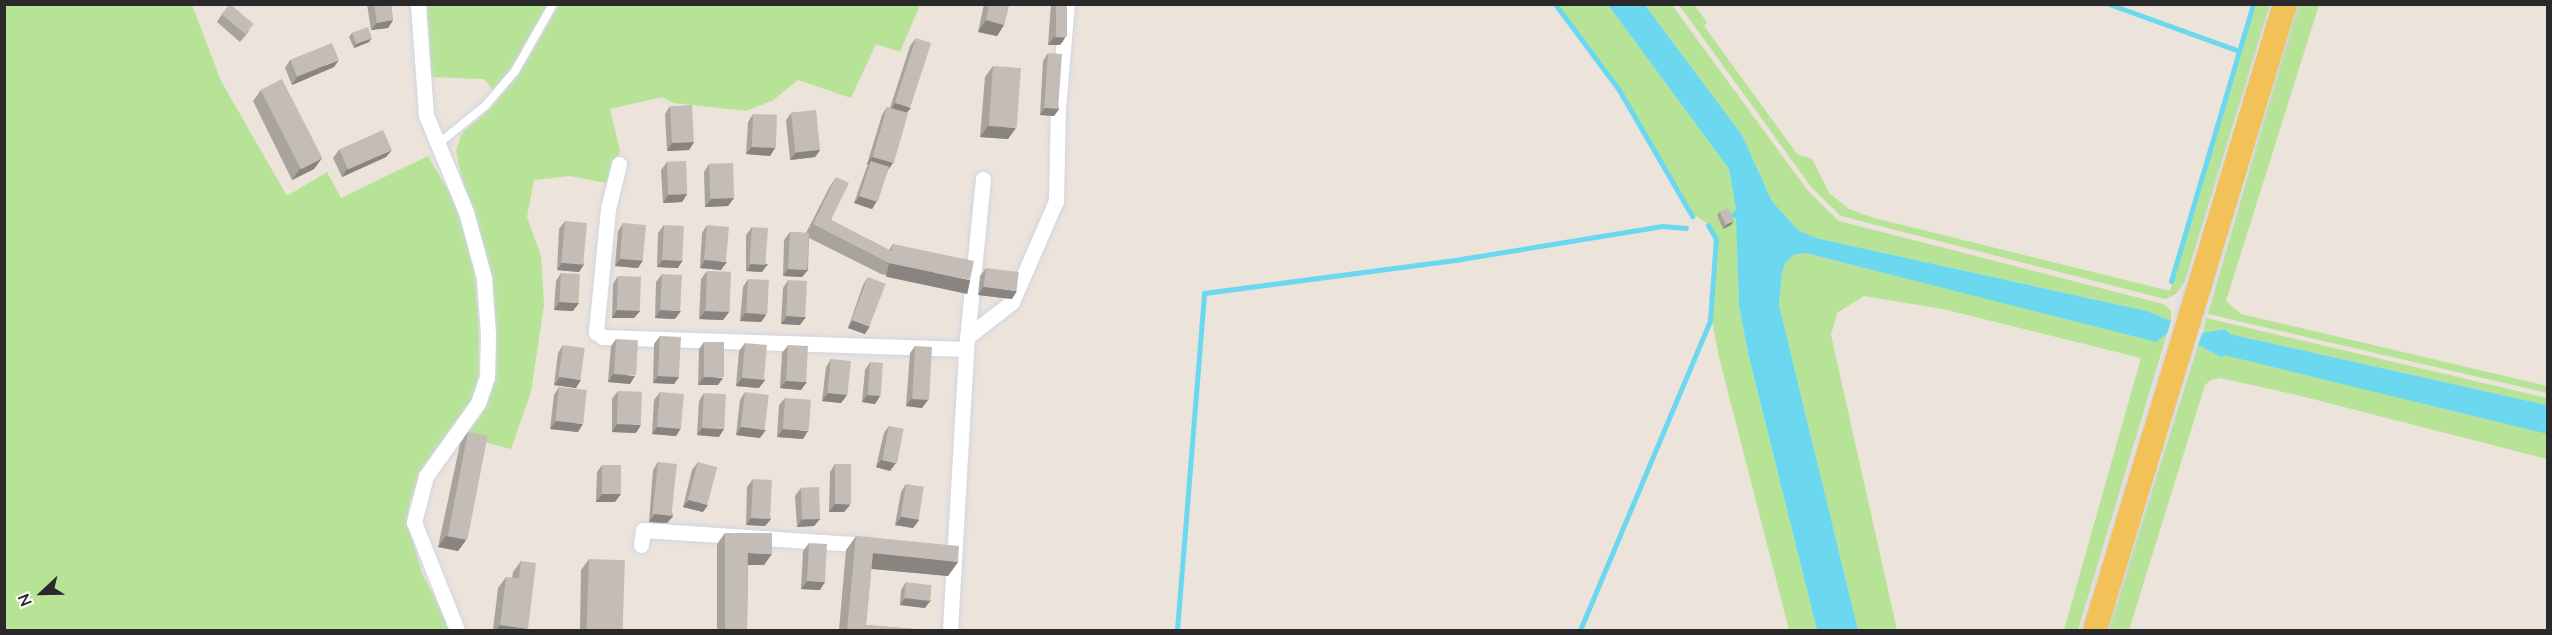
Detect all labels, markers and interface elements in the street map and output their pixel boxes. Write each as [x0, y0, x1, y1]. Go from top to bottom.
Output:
north arrow [12, 563, 72, 623]
text: N [13, 590, 38, 609]

